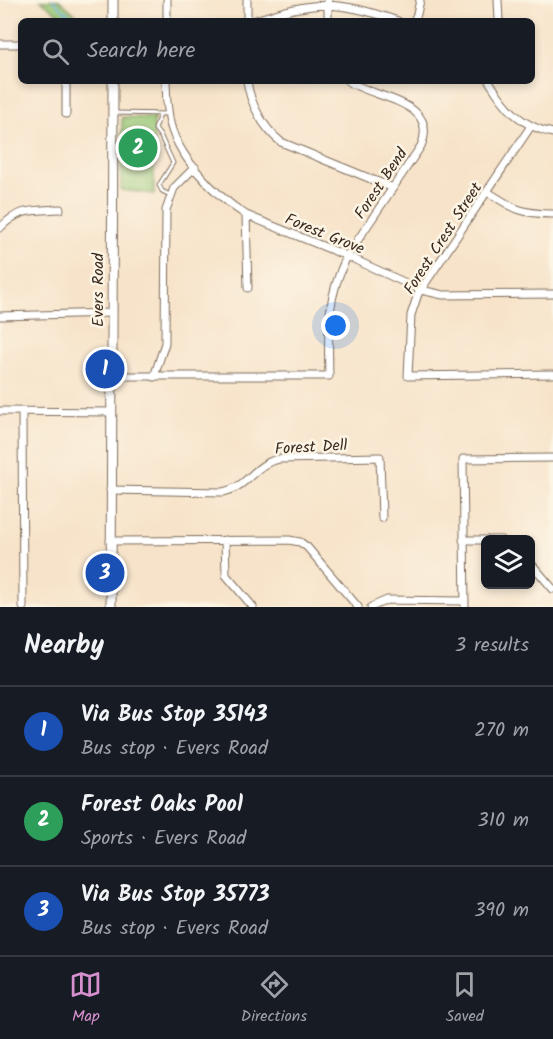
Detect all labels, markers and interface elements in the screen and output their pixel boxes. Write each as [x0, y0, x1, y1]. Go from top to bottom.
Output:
search box [18, 18, 535, 84]
text: Search here [87, 34, 195, 69]
icon: search [39, 35, 72, 68]
pin: 2 [118, 126, 158, 170]
street label: Forest Bend [348, 142, 415, 225]
street label: Forest Crest Street [397, 177, 489, 300]
street label: Forest Grove [281, 207, 368, 262]
street label: Evers Road [86, 252, 111, 327]
your location [321, 311, 350, 340]
pin: 1 [86, 346, 124, 392]
street label: Forest Dell [274, 433, 348, 462]
map controls [481, 535, 535, 589]
button: layers [481, 535, 535, 589]
pin: 3 [86, 550, 124, 596]
text: Nearby [24, 625, 104, 667]
text: 3 results [455, 630, 529, 662]
text: Via Bus Stop 35143 [81, 698, 268, 733]
text: 1 [40, 715, 47, 747]
text: 270 m [474, 715, 529, 747]
text: Bus stop · Evers Road [81, 733, 268, 765]
text: Forest Oaks Pool [81, 788, 243, 823]
text: 2 [38, 805, 49, 837]
text: 310 m [477, 805, 529, 837]
text: Sports · Evers Road [81, 823, 246, 855]
text: Via Bus Stop 35773 [81, 878, 270, 913]
text: 3 [38, 895, 49, 927]
text: 390 m [474, 895, 529, 927]
text: Bus stop · Evers Road [81, 913, 268, 945]
tab: Map [69, 968, 102, 1029]
tab: Directions [241, 968, 307, 1029]
tab: Saved [446, 968, 484, 1029]

